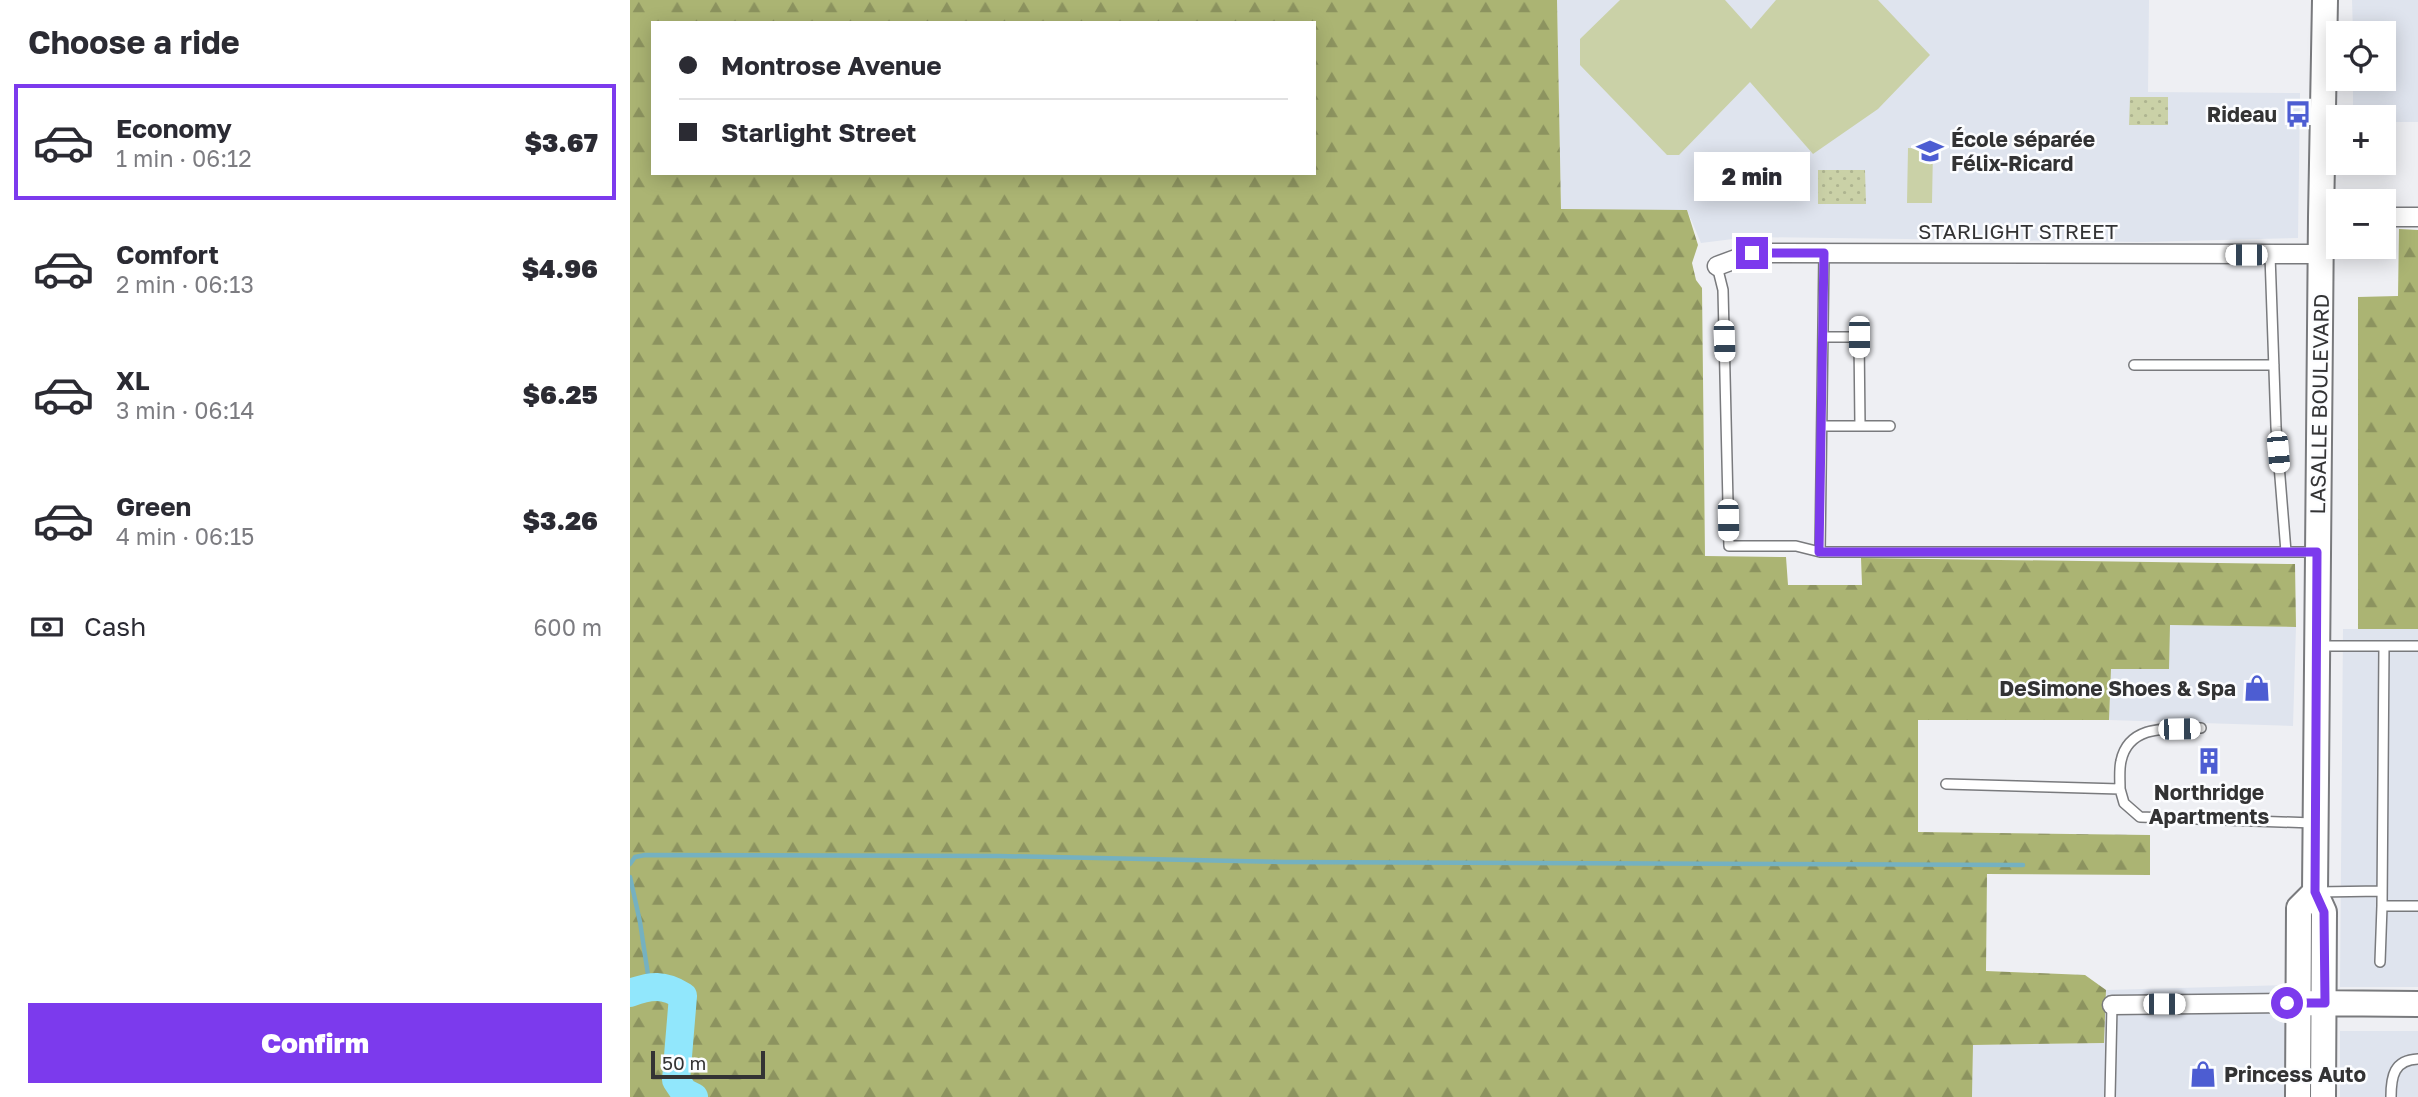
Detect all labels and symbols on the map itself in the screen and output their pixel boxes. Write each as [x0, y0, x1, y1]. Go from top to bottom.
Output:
bus stop icon: Rideau [2283, 99, 2313, 129]
place label: Rideau [2207, 101, 2277, 127]
place label: École séparée Félix-Ricard [1951, 126, 2095, 176]
school or university icon: École séparée Félix-Ricard [1915, 136, 1945, 166]
callout: 2 min [1694, 152, 1810, 201]
street label: STARLIGHT STREET [1918, 218, 2118, 244]
route end [1736, 237, 1768, 269]
car [2226, 245, 2268, 266]
street label: LASALLE BOULEVARD [2304, 293, 2334, 515]
car [1849, 316, 1870, 358]
car [1713, 320, 1736, 362]
car [2266, 430, 2291, 474]
car [1718, 499, 1739, 541]
shop icon: DeSimone Shoes & Spa [2242, 673, 2272, 703]
place label: DeSimone Shoes & Spa [1999, 675, 2236, 701]
car [2158, 718, 2201, 740]
building icon: Northridge Apartments [2194, 746, 2224, 776]
place label: Northridge Apartments [2149, 779, 2270, 829]
route start [2271, 987, 2303, 1019]
car [2144, 994, 2186, 1015]
scale bar [651, 1048, 765, 1080]
shop icon: Princess Auto [2188, 1059, 2218, 1089]
place label: Princess Auto [2224, 1061, 2366, 1087]

